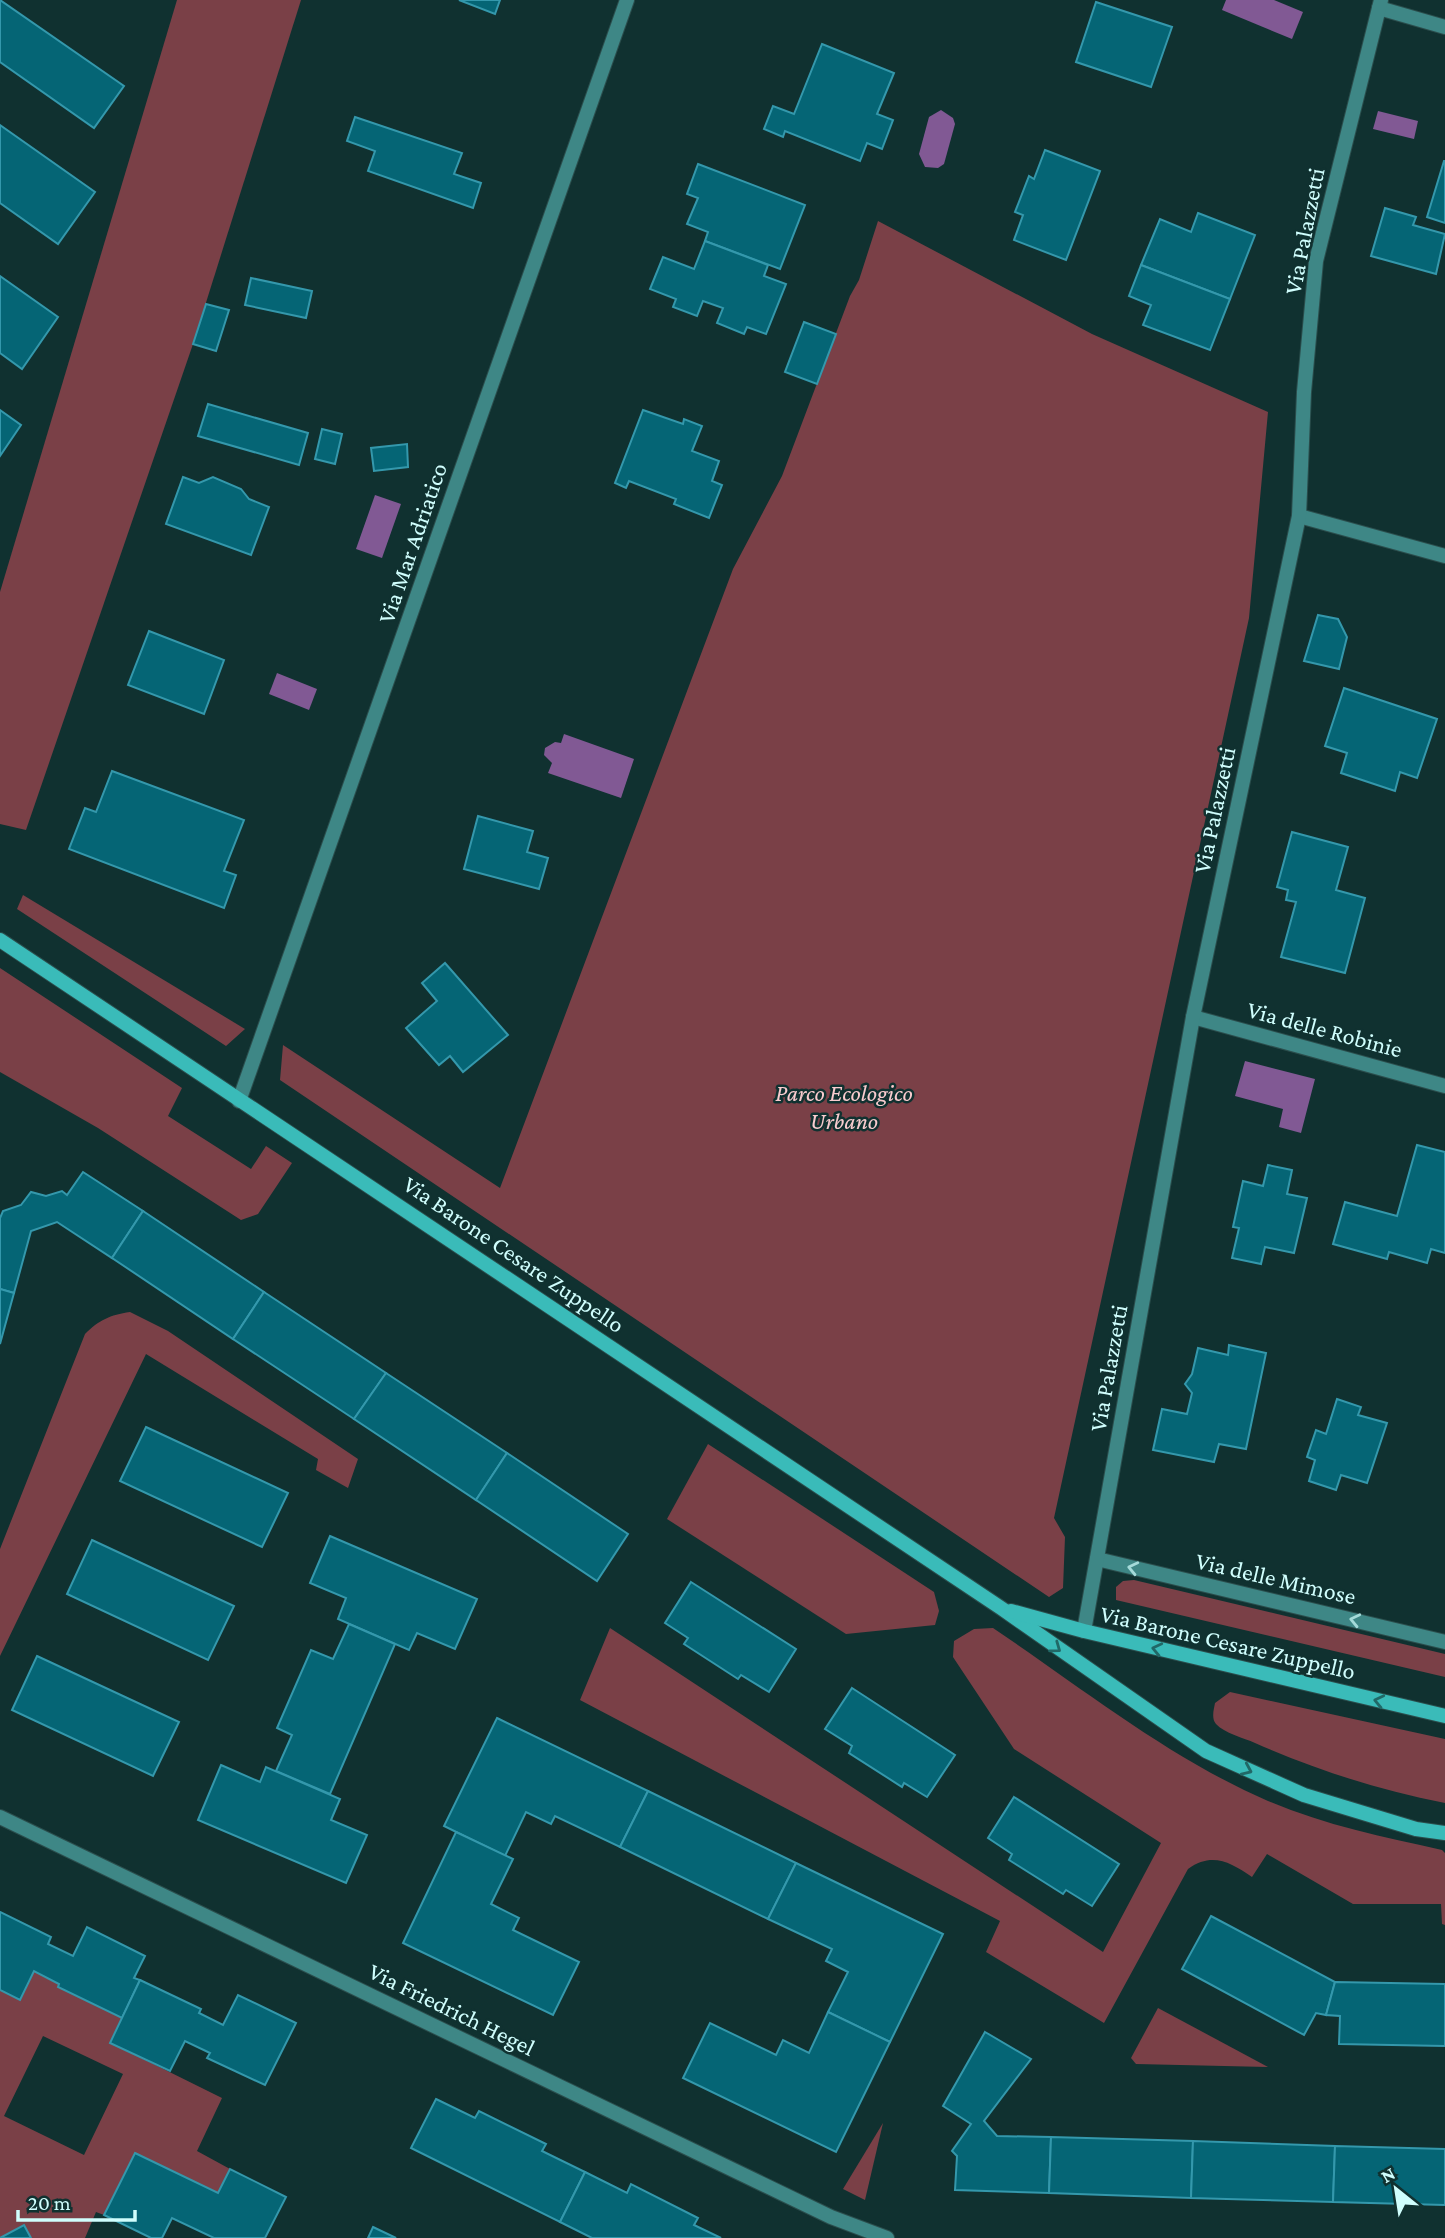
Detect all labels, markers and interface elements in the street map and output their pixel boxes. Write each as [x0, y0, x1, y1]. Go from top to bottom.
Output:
street label: Via Palazzetti [1278, 165, 1330, 297]
street label: Via Mar Adriatico [372, 459, 452, 627]
street label: Via Palazzetti [1187, 744, 1241, 876]
street label: Via delle Robinie [1245, 995, 1405, 1063]
park label: Parco Ecologico Urbano [775, 1079, 913, 1134]
street label: Via Barone Cesare Zuppello [398, 1170, 630, 1338]
street label: Via Palazzetti [1084, 1302, 1132, 1434]
street label: Via delle Mimose [1193, 1546, 1359, 1610]
one-way arrow [1128, 1561, 1140, 1576]
street label: Via Barone Cesare Zuppello [1098, 1600, 1358, 1684]
one-way arrow [1349, 1614, 1361, 1628]
one-way arrow [1048, 1639, 1061, 1652]
one-way arrow [1151, 1643, 1163, 1657]
one-way arrow [1373, 1694, 1385, 1709]
one-way arrow [1240, 1762, 1253, 1776]
street label: Via Friedrich Hegel [364, 1957, 540, 2061]
north arrow [1361, 2154, 1431, 2224]
text: N [1377, 2162, 1399, 2187]
scale bar [18, 2178, 135, 2222]
text: 20 m [28, 2191, 71, 2215]

